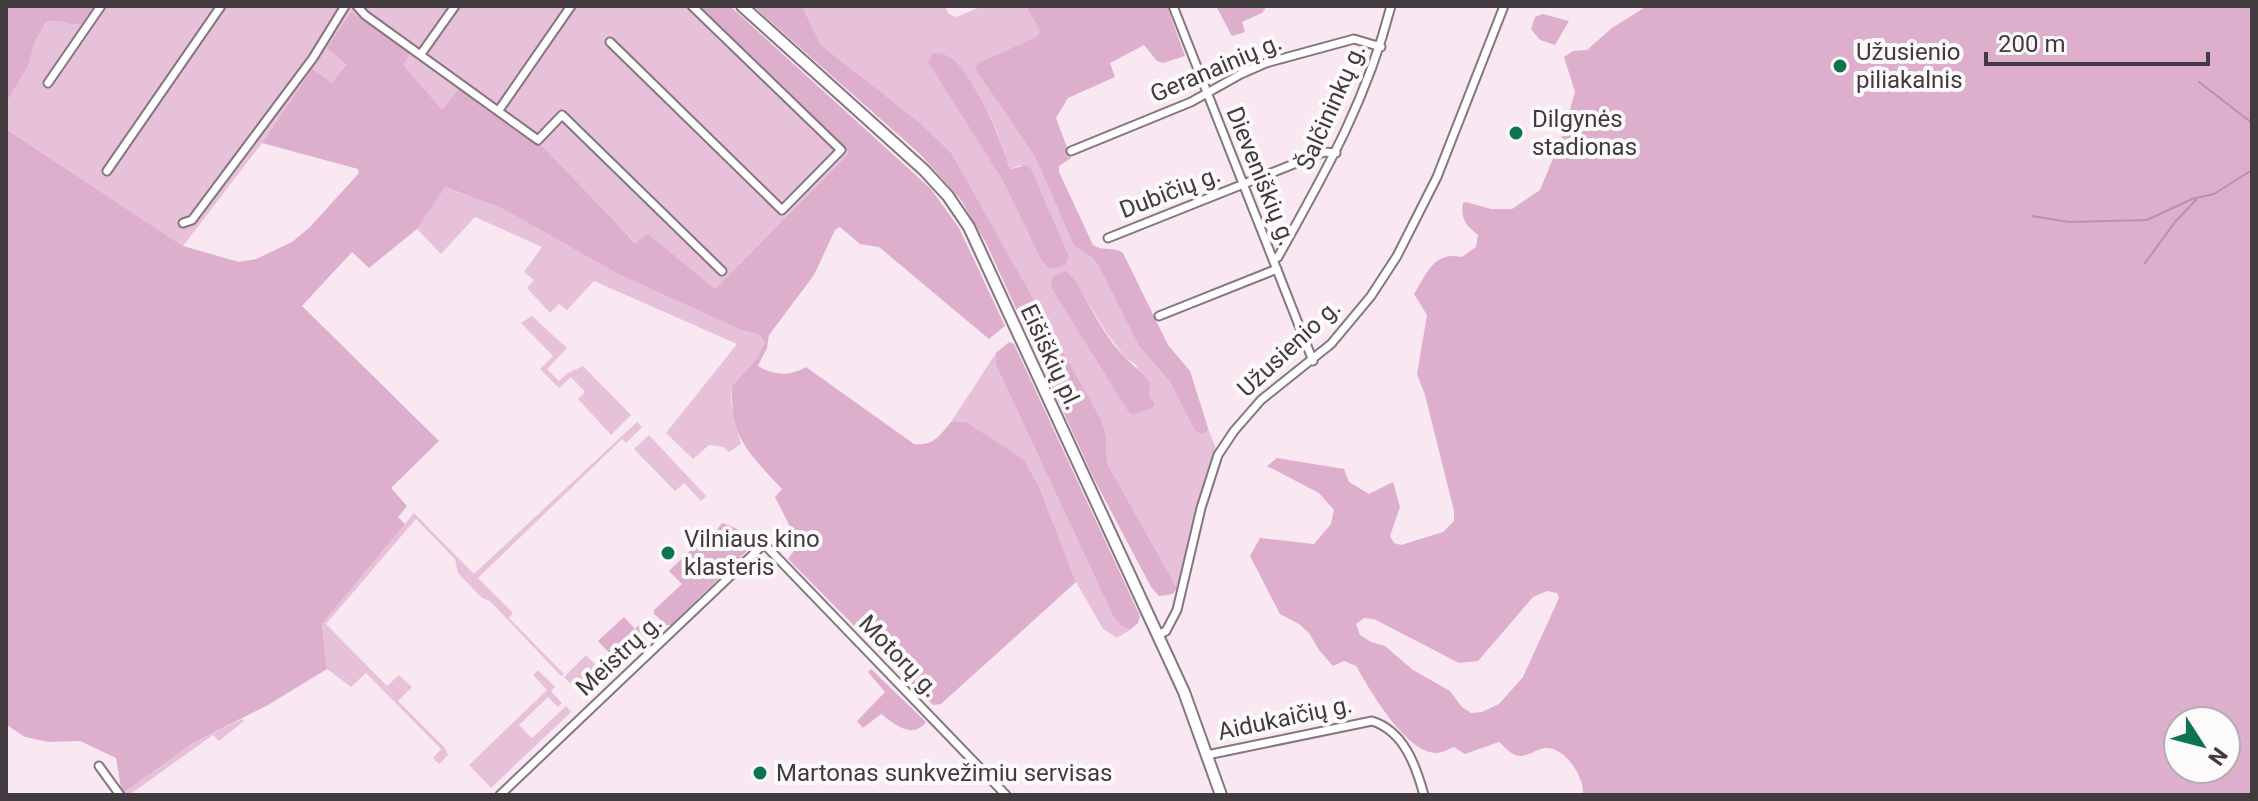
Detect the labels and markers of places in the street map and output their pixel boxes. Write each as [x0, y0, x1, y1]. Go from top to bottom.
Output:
place label: Užusienio piliakalnis [1856, 38, 1963, 94]
marker: Užusienio piliakalnis [1831, 57, 1849, 75]
place label: Dilgynės stadionas [1532, 105, 1637, 161]
marker: Dilgynės stadionas [1507, 124, 1525, 142]
place label: Vilniaus kino klasteris [684, 525, 820, 581]
marker: Vilniaus kino klasteris [659, 544, 677, 562]
place label: Martonas sunkvežimiu servisas [776, 759, 1112, 787]
marker: Martonas sunkvežimiu servisas [751, 764, 769, 782]

